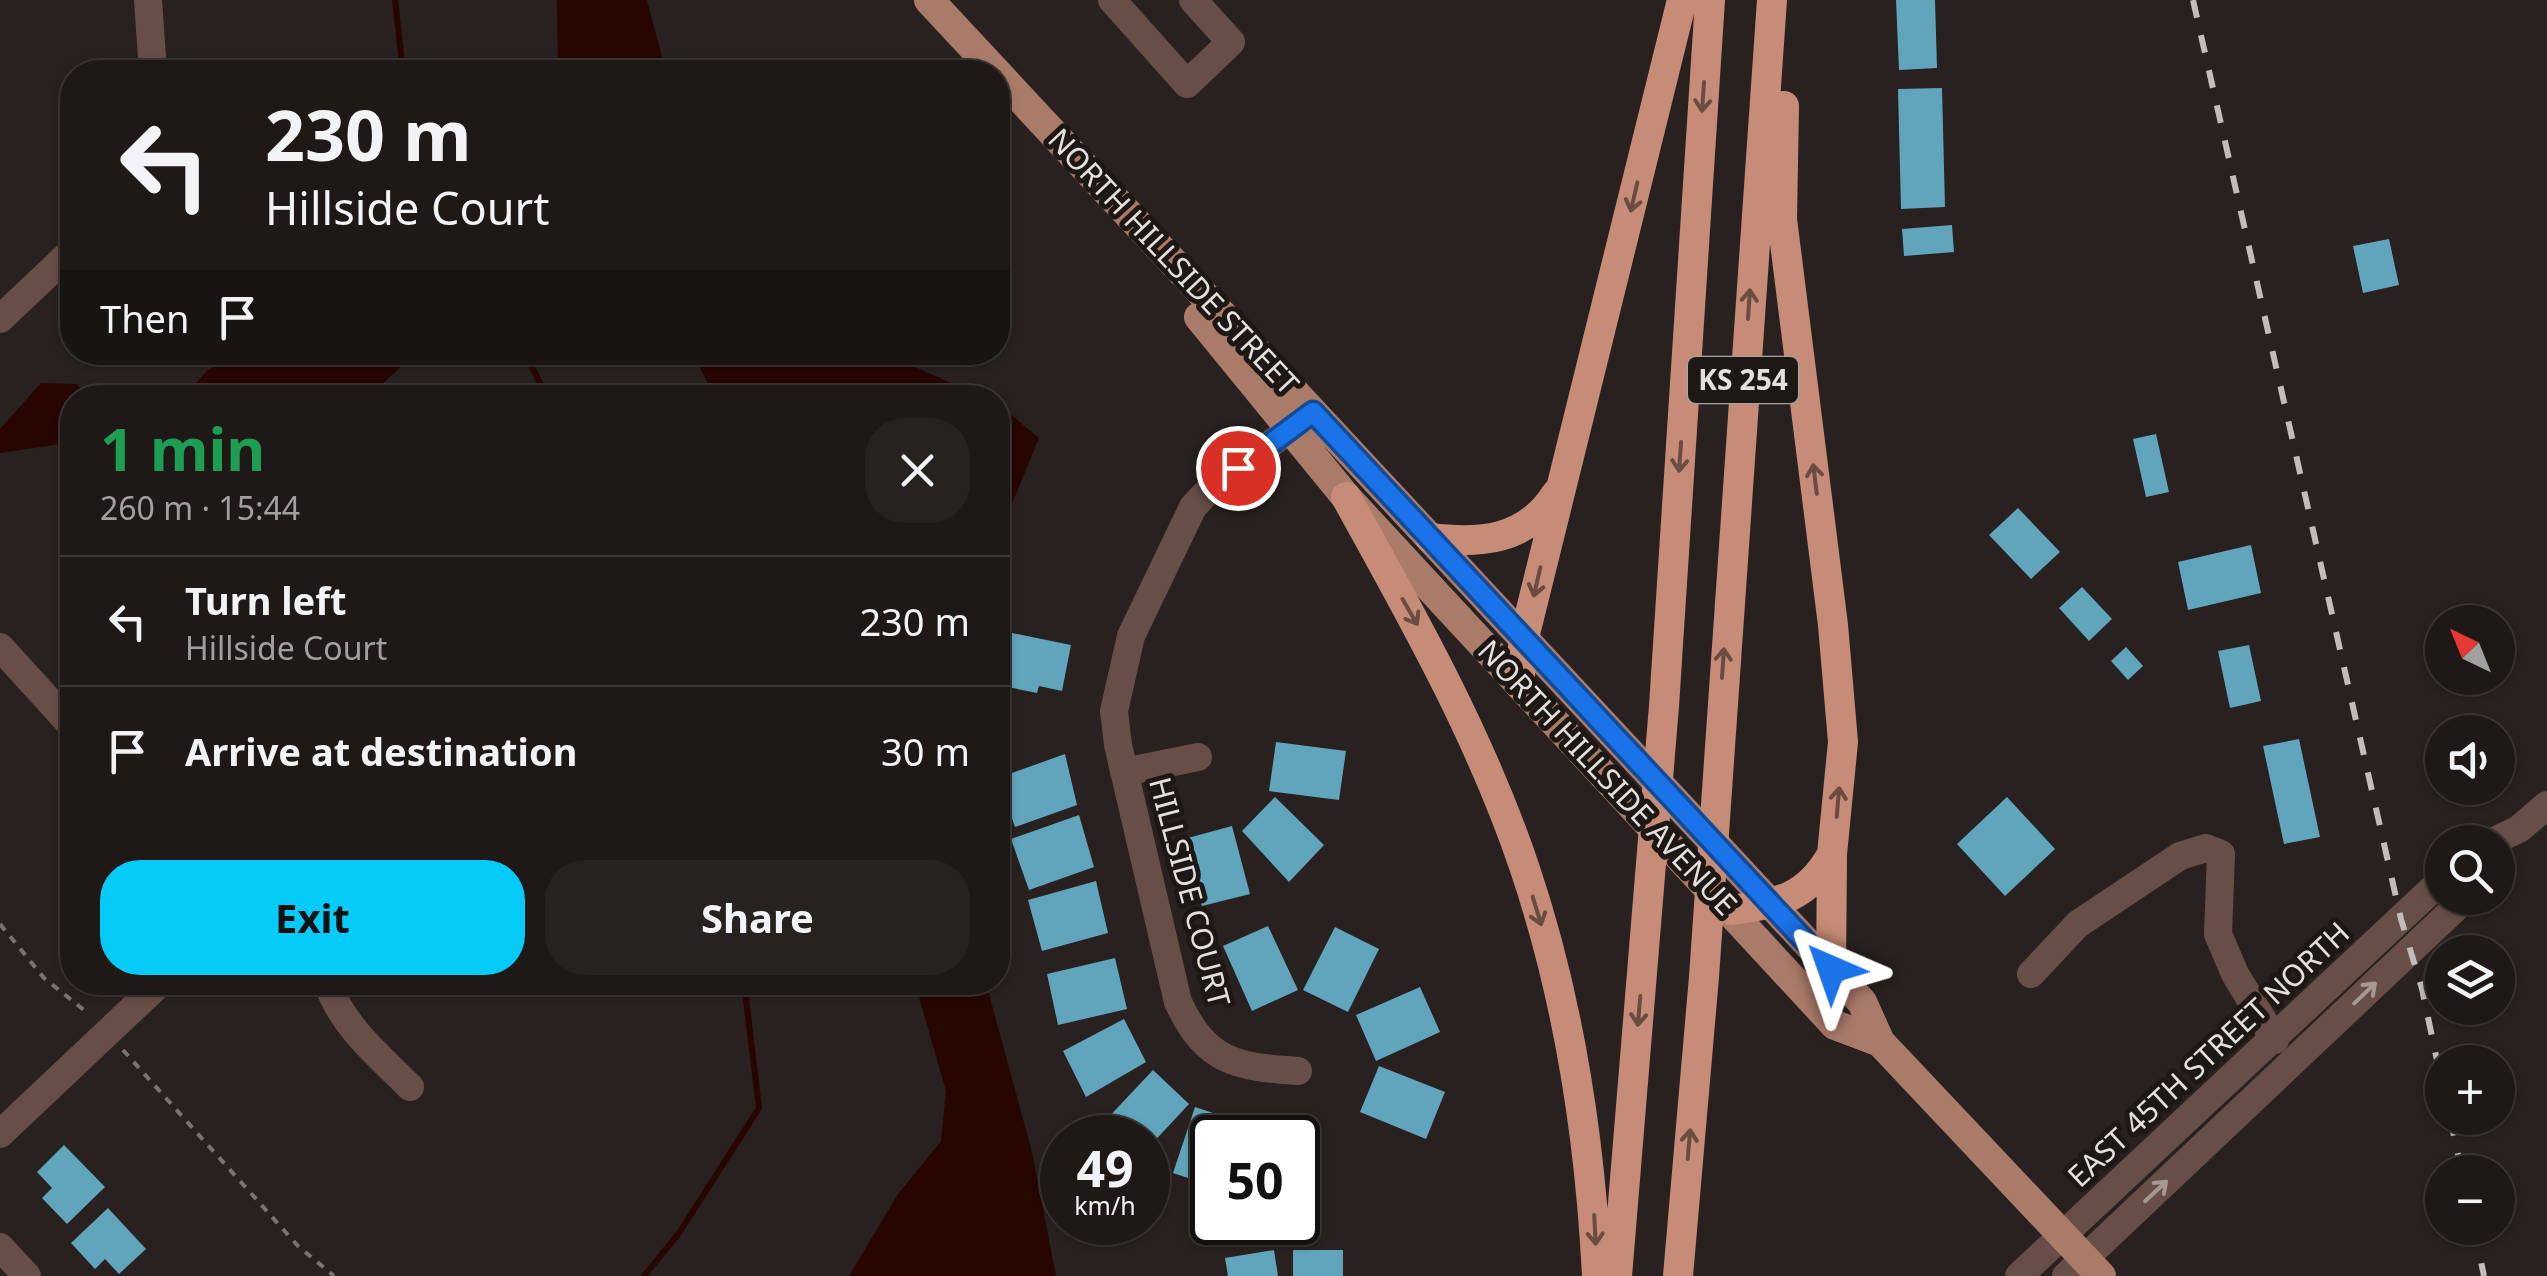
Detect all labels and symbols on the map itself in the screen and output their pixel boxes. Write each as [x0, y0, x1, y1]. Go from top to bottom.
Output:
one-way arrow [1694, 81, 1713, 113]
street label: NORTH HILLSIDE STREET [1040, 119, 1309, 403]
one-way arrow [1624, 180, 1642, 212]
one-way arrow [1740, 289, 1759, 321]
road number: KS 254 [1688, 357, 1798, 403]
pin [1196, 426, 1281, 511]
one-way arrow [1671, 440, 1690, 472]
one-way arrow [1805, 463, 1824, 495]
one-way arrow [1527, 565, 1545, 597]
one-way arrow [1401, 597, 1421, 627]
north arrow [2425, 605, 2515, 695]
street label: NORTH HILLSIDE AVENUE [1469, 630, 1747, 924]
one-way arrow [1714, 648, 1733, 680]
street label: HILLSIDE COURT [1140, 772, 1241, 1011]
one-way arrow [1828, 786, 1847, 818]
one-way arrow [1529, 895, 1547, 926]
street label: EAST 45TH STREET NORTH [2058, 912, 2358, 1196]
position arrow [1779, 917, 1883, 1021]
one-way arrow [2352, 981, 2376, 1005]
one-way arrow [1630, 994, 1649, 1026]
speed limit sign: 50 [1190, 1115, 1320, 1245]
one-way arrow [1680, 1128, 1699, 1161]
one-way arrow [2143, 1180, 2168, 1203]
one-way arrow [1585, 1213, 1604, 1246]

